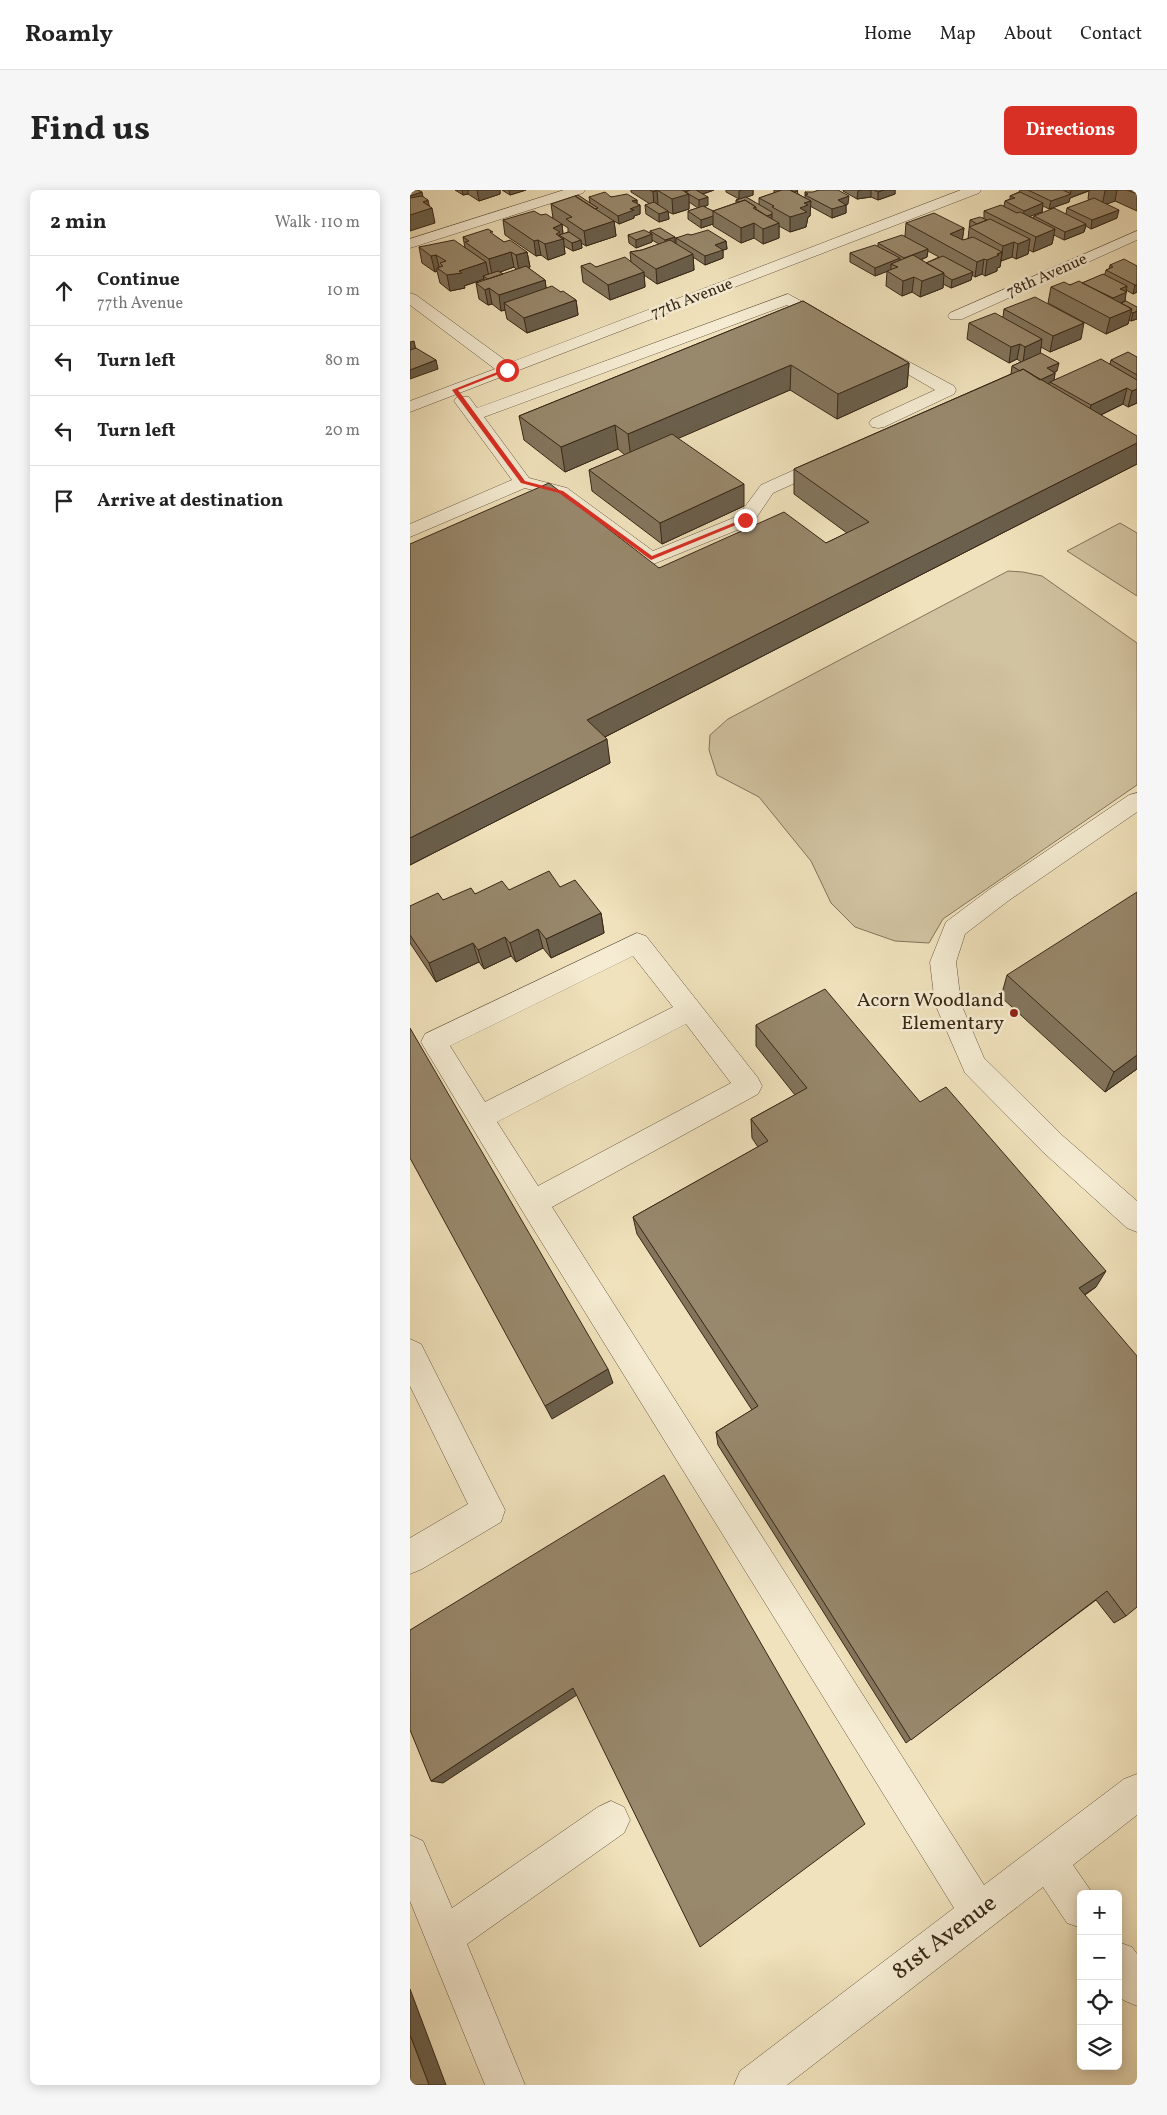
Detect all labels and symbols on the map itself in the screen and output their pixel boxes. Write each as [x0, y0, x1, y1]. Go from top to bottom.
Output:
street label: 78th Avenue [1003, 248, 1091, 304]
street label: 77th Avenue [648, 273, 736, 325]
route start [496, 359, 519, 382]
route end [734, 509, 757, 532]
place label: Acorn Woodland Elementary [857, 987, 1004, 1038]
marker: Acorn Woodland Elementary [1008, 1007, 1020, 1019]
street label: 81st Avenue [885, 1887, 1005, 1989]

